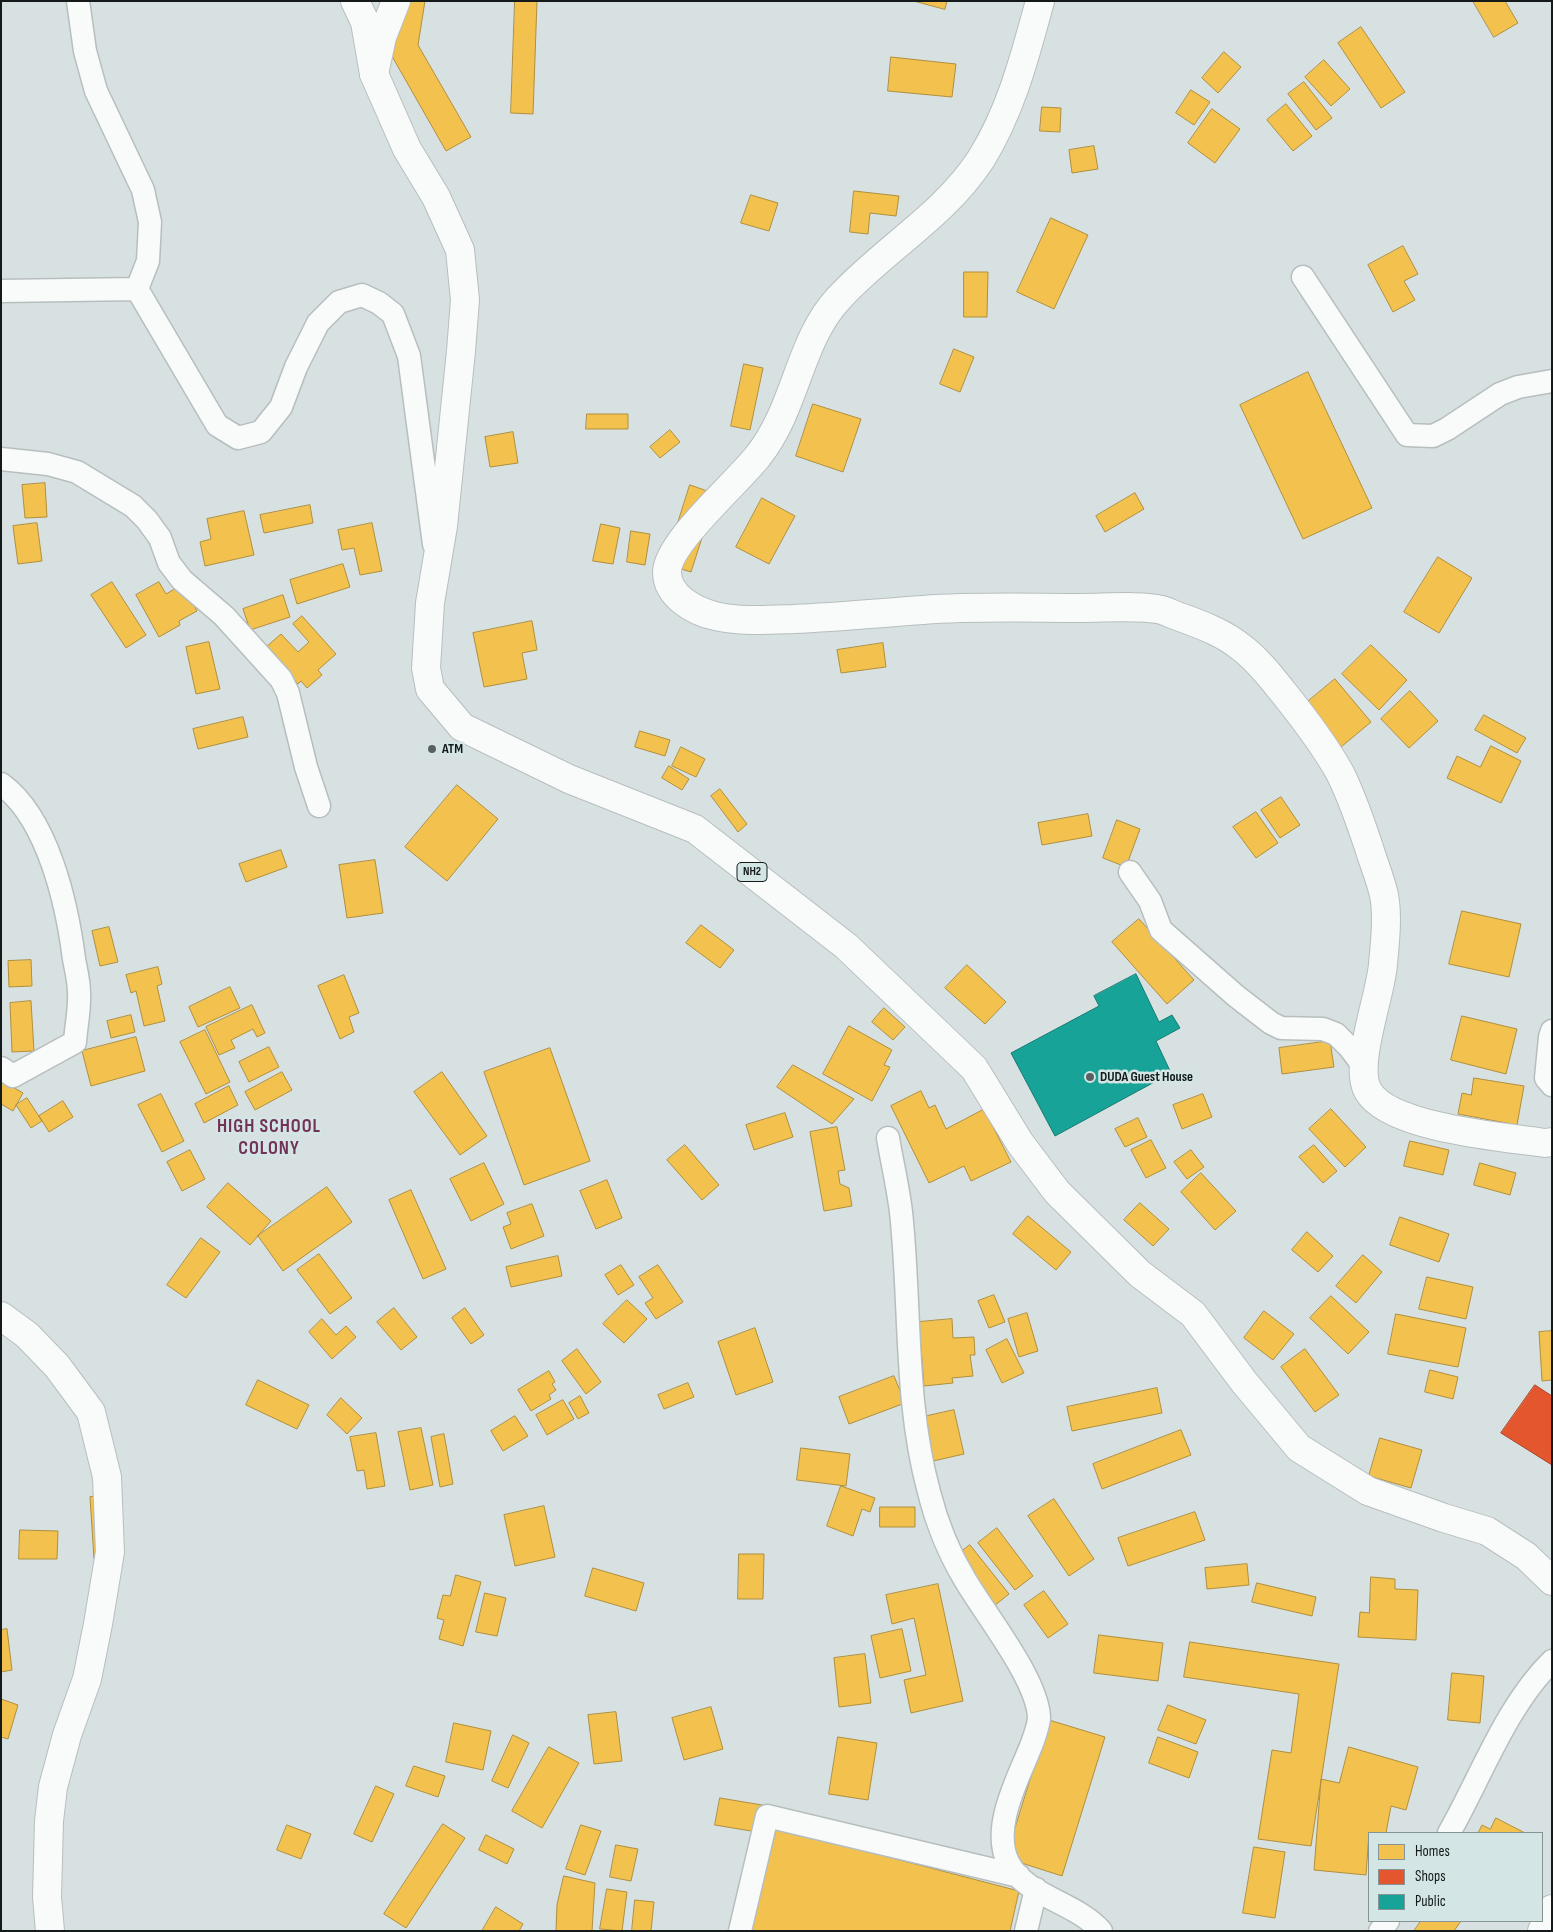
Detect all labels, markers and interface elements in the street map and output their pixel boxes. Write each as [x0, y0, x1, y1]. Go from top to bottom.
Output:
place label: ATM [442, 741, 463, 757]
marker: ATM [426, 743, 438, 755]
road number: NH2 [737, 862, 767, 882]
place label: DUDA Guest House [1100, 1069, 1193, 1085]
marker: DUDA Guest House [1084, 1071, 1096, 1083]
district label: HIGH SCHOOL COLONY [216, 1116, 322, 1160]
legend [1368, 1832, 1543, 1922]
text: Homes [1415, 1842, 1450, 1861]
text: Shops [1415, 1867, 1446, 1886]
text: Public [1415, 1892, 1446, 1911]

